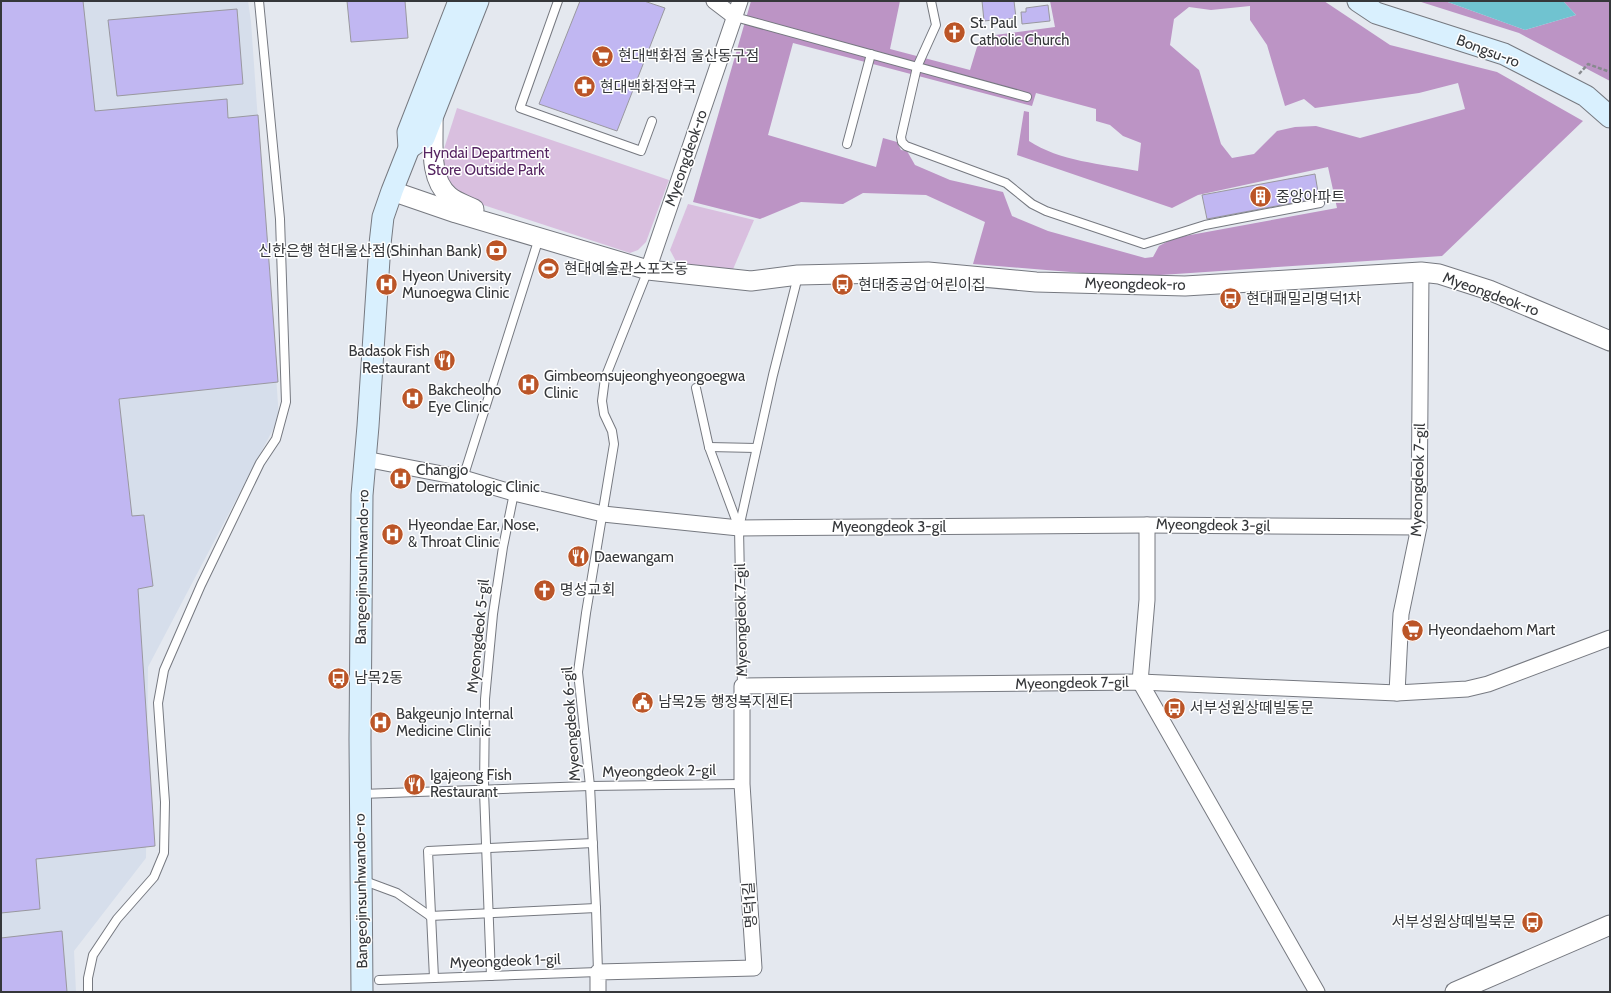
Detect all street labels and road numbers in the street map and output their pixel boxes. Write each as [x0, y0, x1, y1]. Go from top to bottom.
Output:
street label: Bongsu-ro [1454, 31, 1522, 71]
street label: Myeongdeok-ro [661, 107, 711, 209]
street label: Myeongdeok-ro [1440, 268, 1542, 320]
street label: Myeongdeok-ro [1084, 274, 1186, 294]
street label: Myeongdeok 7-gil [1407, 423, 1429, 537]
street label: Bangeojinsunhwando-ro [352, 489, 372, 645]
street label: Myeongdeok 3-gil [1156, 515, 1271, 535]
street label: Myeongdeok 3-gil [832, 518, 947, 536]
street label: Myeongdeok 7-gil [731, 563, 751, 677]
street label: Myeongdeok 5-gil [463, 578, 493, 694]
street label: Myeongdeok 6-gil [558, 666, 584, 782]
street label: Myeongdeok 7-gil [1015, 673, 1129, 693]
street label: Myeongdeok 2-gil [602, 761, 717, 781]
street label: Bangeojinsunhwando-ro [351, 813, 371, 969]
street label: 명덕1길 [739, 881, 761, 929]
street label: Myeongdeok 1-gil [449, 950, 561, 972]

